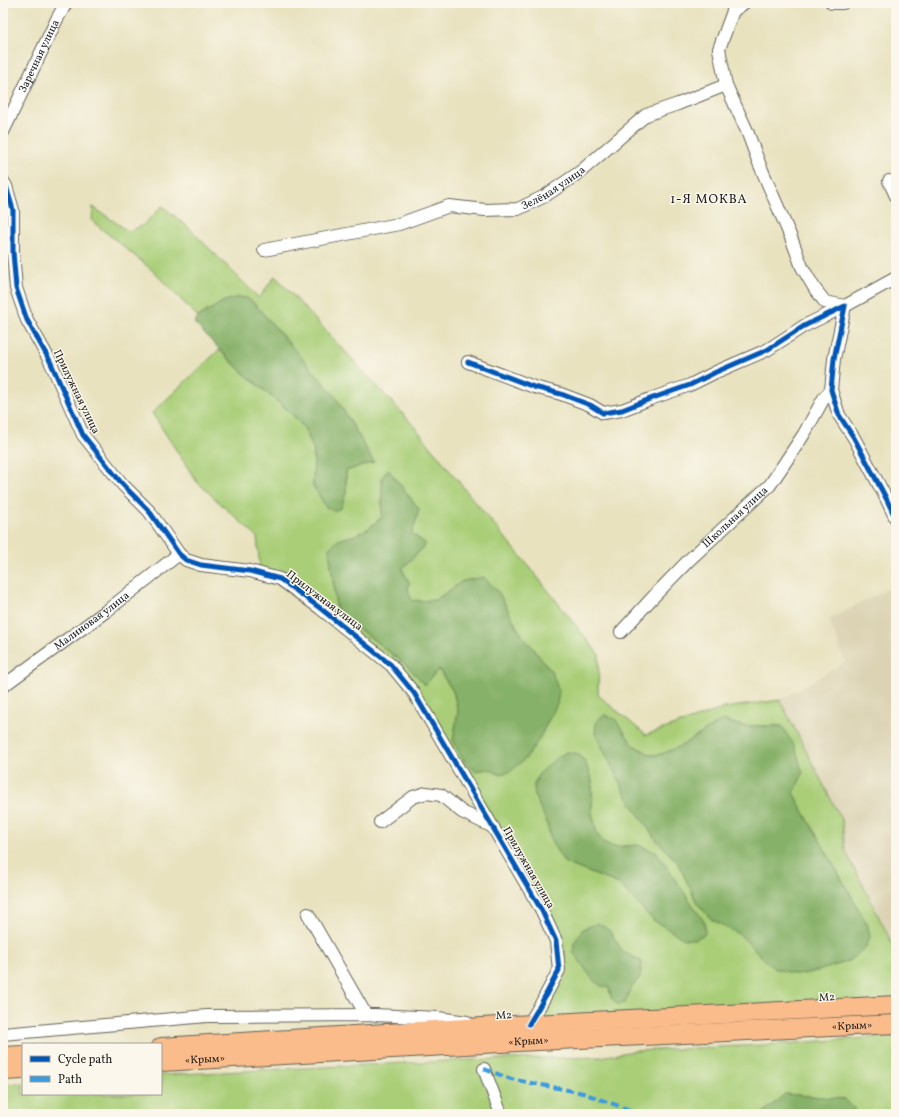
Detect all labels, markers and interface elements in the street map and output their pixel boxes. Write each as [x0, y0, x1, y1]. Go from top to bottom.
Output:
street label: Заречная улица [15, 17, 63, 95]
street label: Зелёная улица [519, 163, 589, 214]
district label: 1-Я МОКВА [670, 191, 748, 209]
street label: Прилужная улица [49, 347, 103, 437]
street label: Школьная улица [699, 483, 772, 551]
street label: Прилужная улица [283, 567, 366, 635]
street label: Малиновая улица [51, 588, 133, 654]
street label: Прилужная улица [498, 824, 558, 912]
street label: М2 [819, 990, 836, 1006]
street label: М2 [496, 1008, 513, 1024]
street label: «Крым» [832, 1018, 873, 1035]
street label: «Крым» [508, 1033, 549, 1050]
legend [22, 1043, 162, 1095]
street label: «Крым» [184, 1051, 226, 1068]
text: Cycle path [58, 1052, 113, 1068]
text: Path [58, 1072, 82, 1088]

